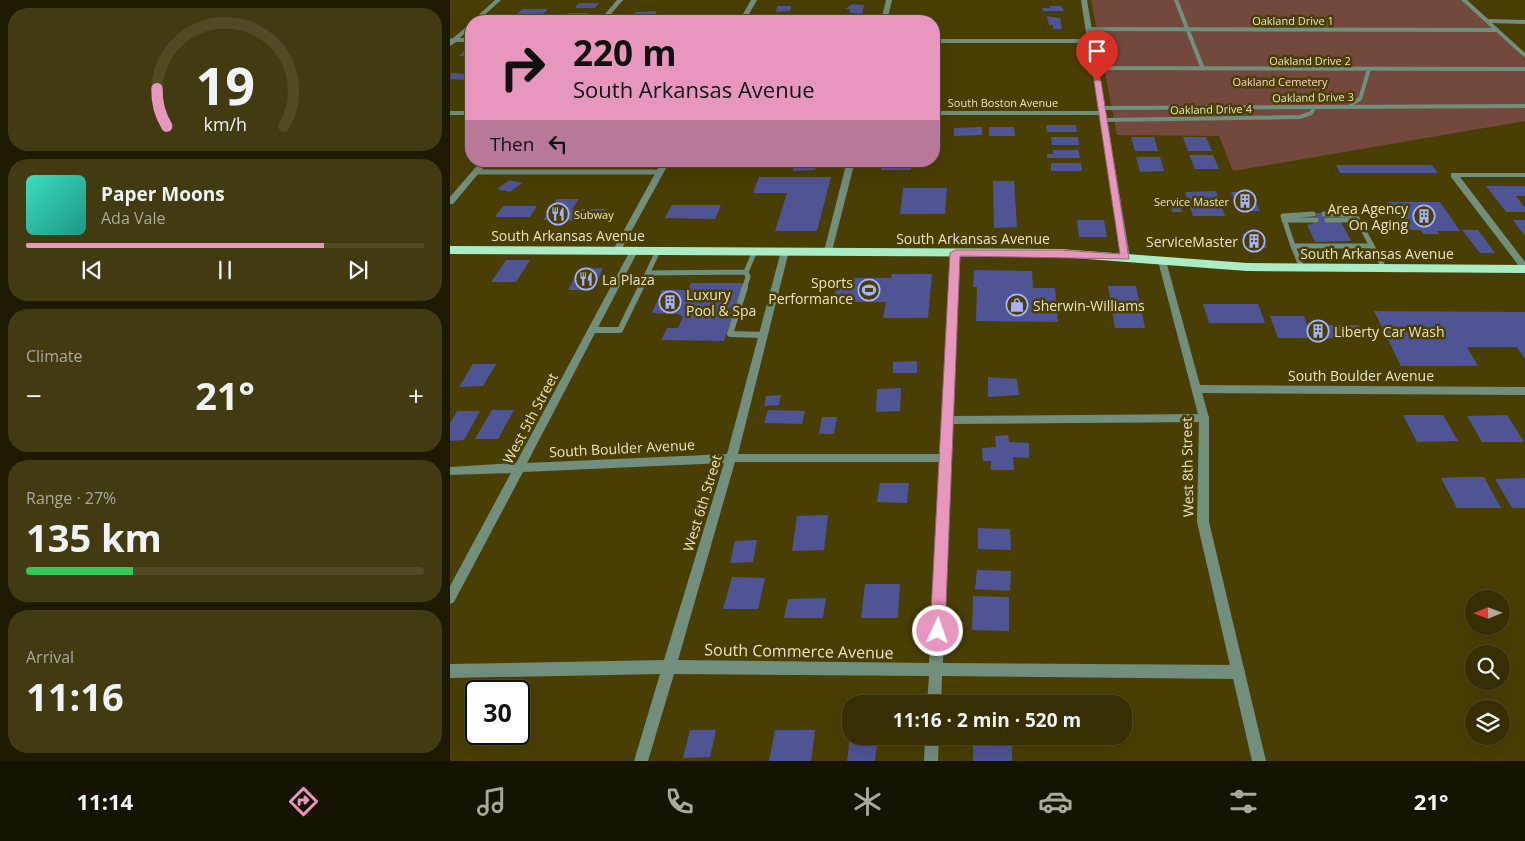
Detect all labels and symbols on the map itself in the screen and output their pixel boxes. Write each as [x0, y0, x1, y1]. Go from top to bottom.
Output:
street label: Oakland Drive 1 [1252, 13, 1334, 28]
pin [1076, 30, 1118, 81]
street label: Oakland Drive 2 [1269, 53, 1351, 68]
park label: Oakland Cemetery [1232, 74, 1328, 89]
street label: Oakland Drive 3 [1272, 89, 1354, 105]
street label: South Boston Avenue [948, 95, 1058, 110]
street label: Oakland Drive 4 [1170, 101, 1253, 117]
building icon: Service Master [1233, 189, 1257, 213]
place label: Service Master [1154, 194, 1229, 209]
place label: Area Agency On Aging [1328, 199, 1409, 234]
restaurant icon: Subway [546, 202, 570, 226]
building icon: Area Agency On Aging [1412, 204, 1436, 228]
place label: Subway [574, 207, 614, 222]
street label: South Arkansas Avenue [491, 226, 645, 245]
street label: South Arkansas Avenue [896, 229, 1050, 248]
building icon: ServiceMaster [1242, 229, 1266, 253]
place label: ServiceMaster [1146, 232, 1238, 251]
street label: South Arkansas Avenue [1300, 244, 1454, 263]
restaurant icon: La Plaza [574, 267, 598, 291]
place label: La Plaza [602, 270, 655, 289]
place label: Sports Performance [768, 273, 853, 308]
sports icon: Sports Performance [857, 278, 881, 302]
place label: Luxury Pool & Spa [686, 285, 756, 320]
building icon: Luxury Pool & Spa [658, 290, 682, 314]
shop icon: Sherwin-Williams [1005, 293, 1029, 317]
place label: Sherwin-Williams [1033, 296, 1145, 315]
building icon: Liberty Car Wash [1306, 319, 1330, 343]
place label: Liberty Car Wash [1334, 322, 1445, 341]
street label: South Boulder Avenue [1288, 366, 1434, 385]
street label: West 5th Street [498, 369, 562, 467]
street label: West 8th Street [1177, 417, 1197, 517]
street label: South Boulder Avenue [549, 435, 696, 461]
street label: West 6th Street [678, 452, 726, 554]
north arrow [1465, 590, 1510, 635]
position arrow [911, 604, 963, 656]
street label: South Commerce Avenue [704, 638, 894, 664]
speed limit sign: 30 [465, 680, 530, 745]

